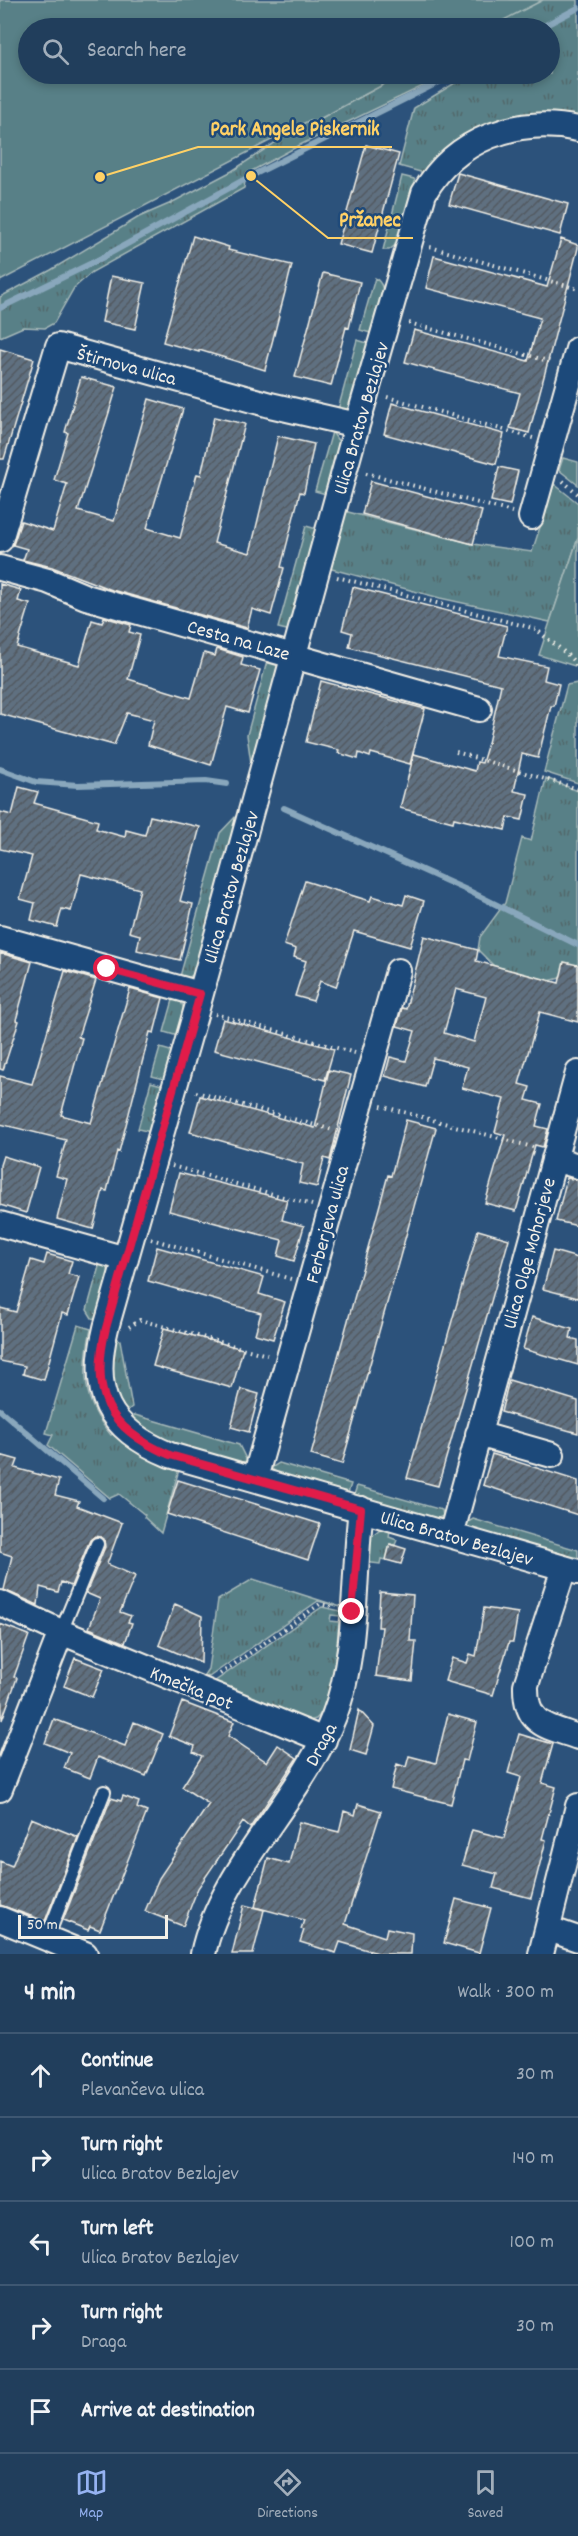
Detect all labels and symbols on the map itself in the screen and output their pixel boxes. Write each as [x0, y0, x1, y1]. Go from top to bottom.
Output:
callout: Park Angele Piskernik [198, 108, 392, 147]
text: Park Angele Piskernik [210, 116, 380, 146]
callout: Pržanec [328, 199, 413, 238]
text: Pržanec [339, 207, 401, 237]
street label: Ulica Bratov Bezlajev [328, 338, 398, 499]
street label: Štirnova ulica [74, 341, 179, 395]
street label: Cesta na Laze [184, 614, 293, 670]
street label: Ulica Bratov Bezlajev [198, 807, 268, 968]
route start [93, 955, 119, 981]
street label: Ferberjeva ulica [300, 1162, 358, 1287]
street label: Ulica Olge Mohorjeve [497, 1175, 565, 1333]
street label: Ulica Bratov Bezlajev [376, 1505, 537, 1575]
route end [338, 1598, 364, 1624]
street label: Kmečka pot [145, 1660, 237, 1719]
street label: Draga [300, 1718, 346, 1772]
scale bar [18, 1912, 168, 1940]

